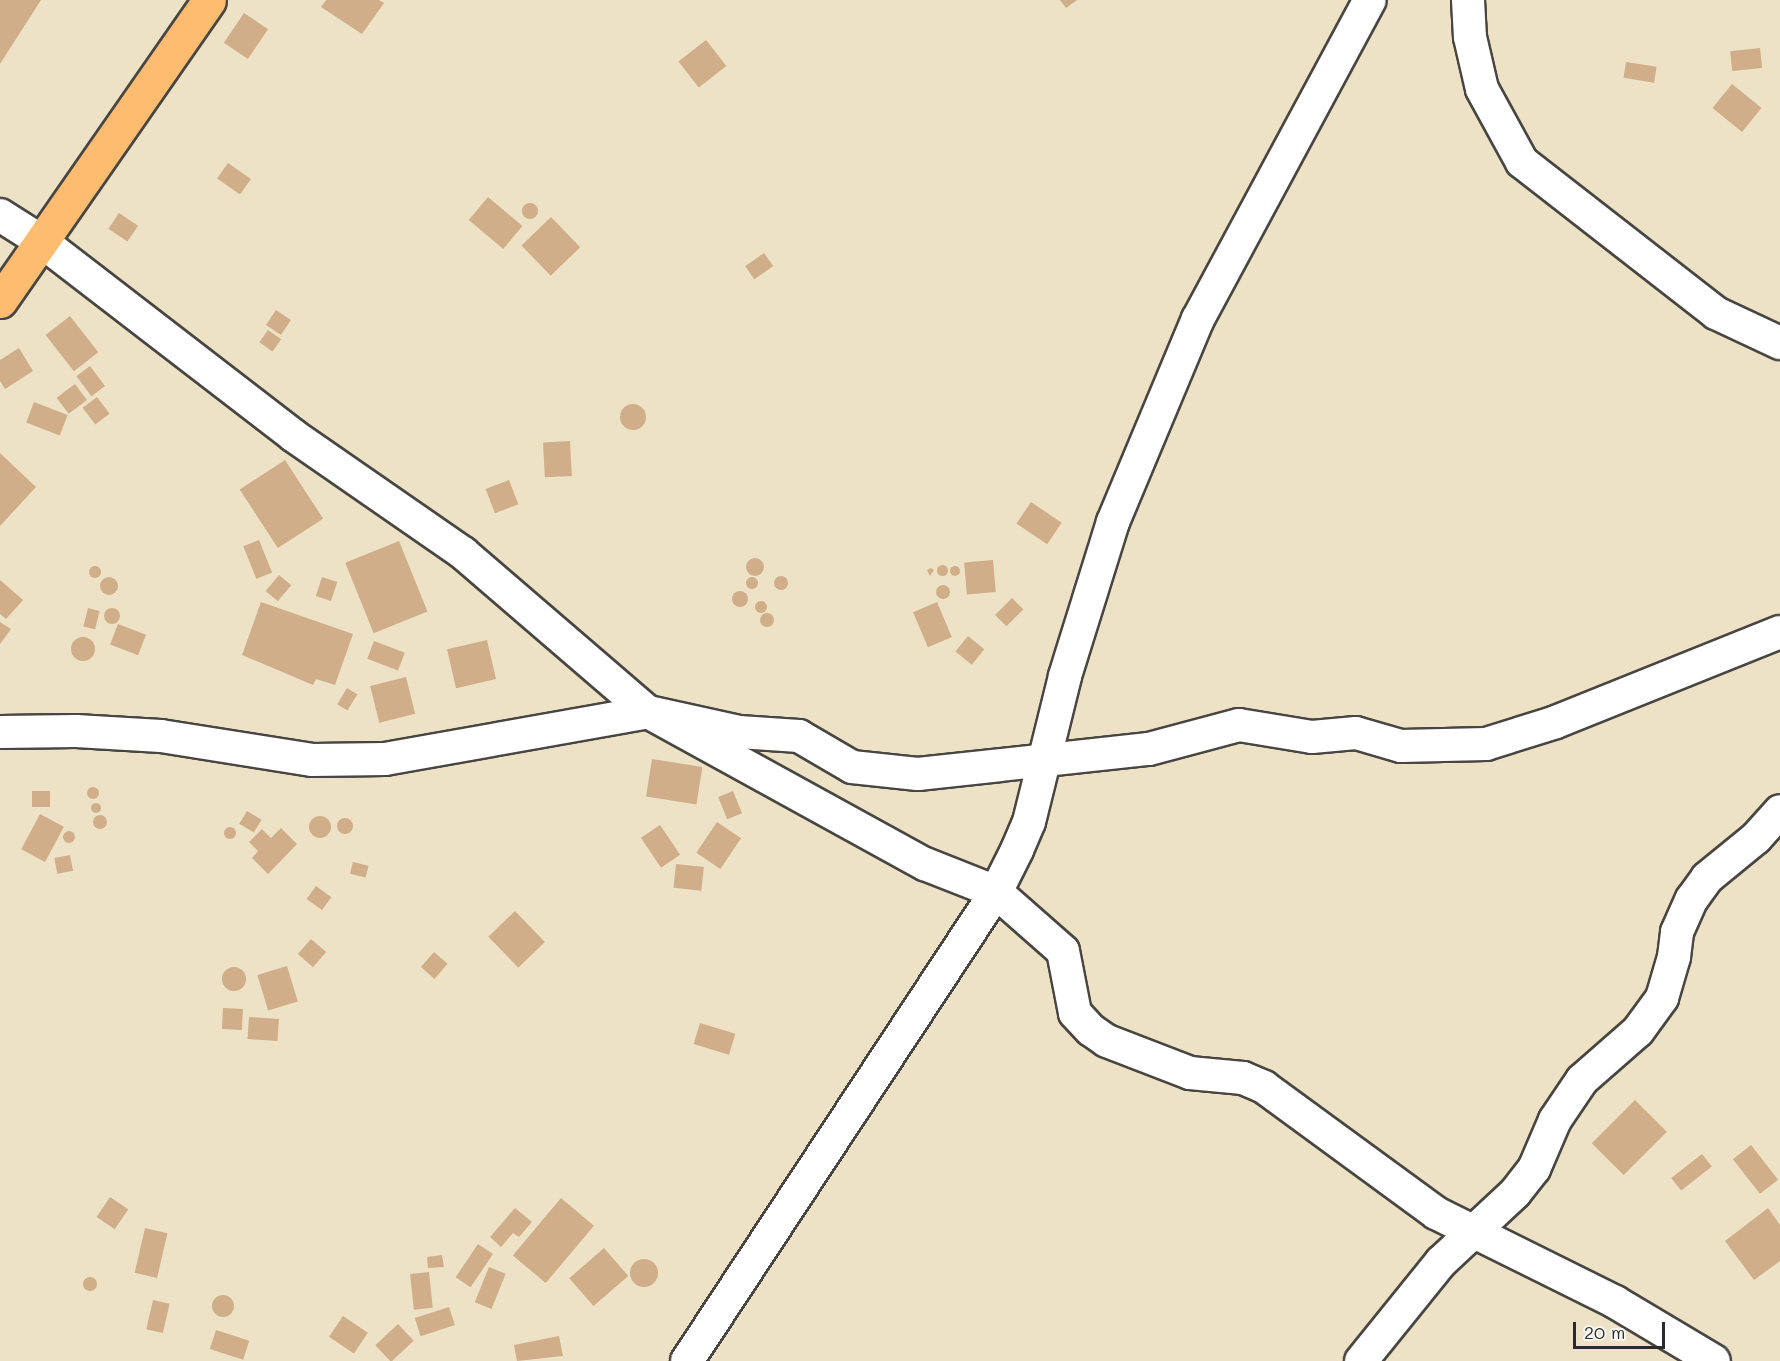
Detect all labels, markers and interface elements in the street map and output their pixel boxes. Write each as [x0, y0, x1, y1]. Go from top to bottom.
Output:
scale bar [1576, 1310, 1668, 1348]
text: 20 m [1584, 1320, 1625, 1344]

